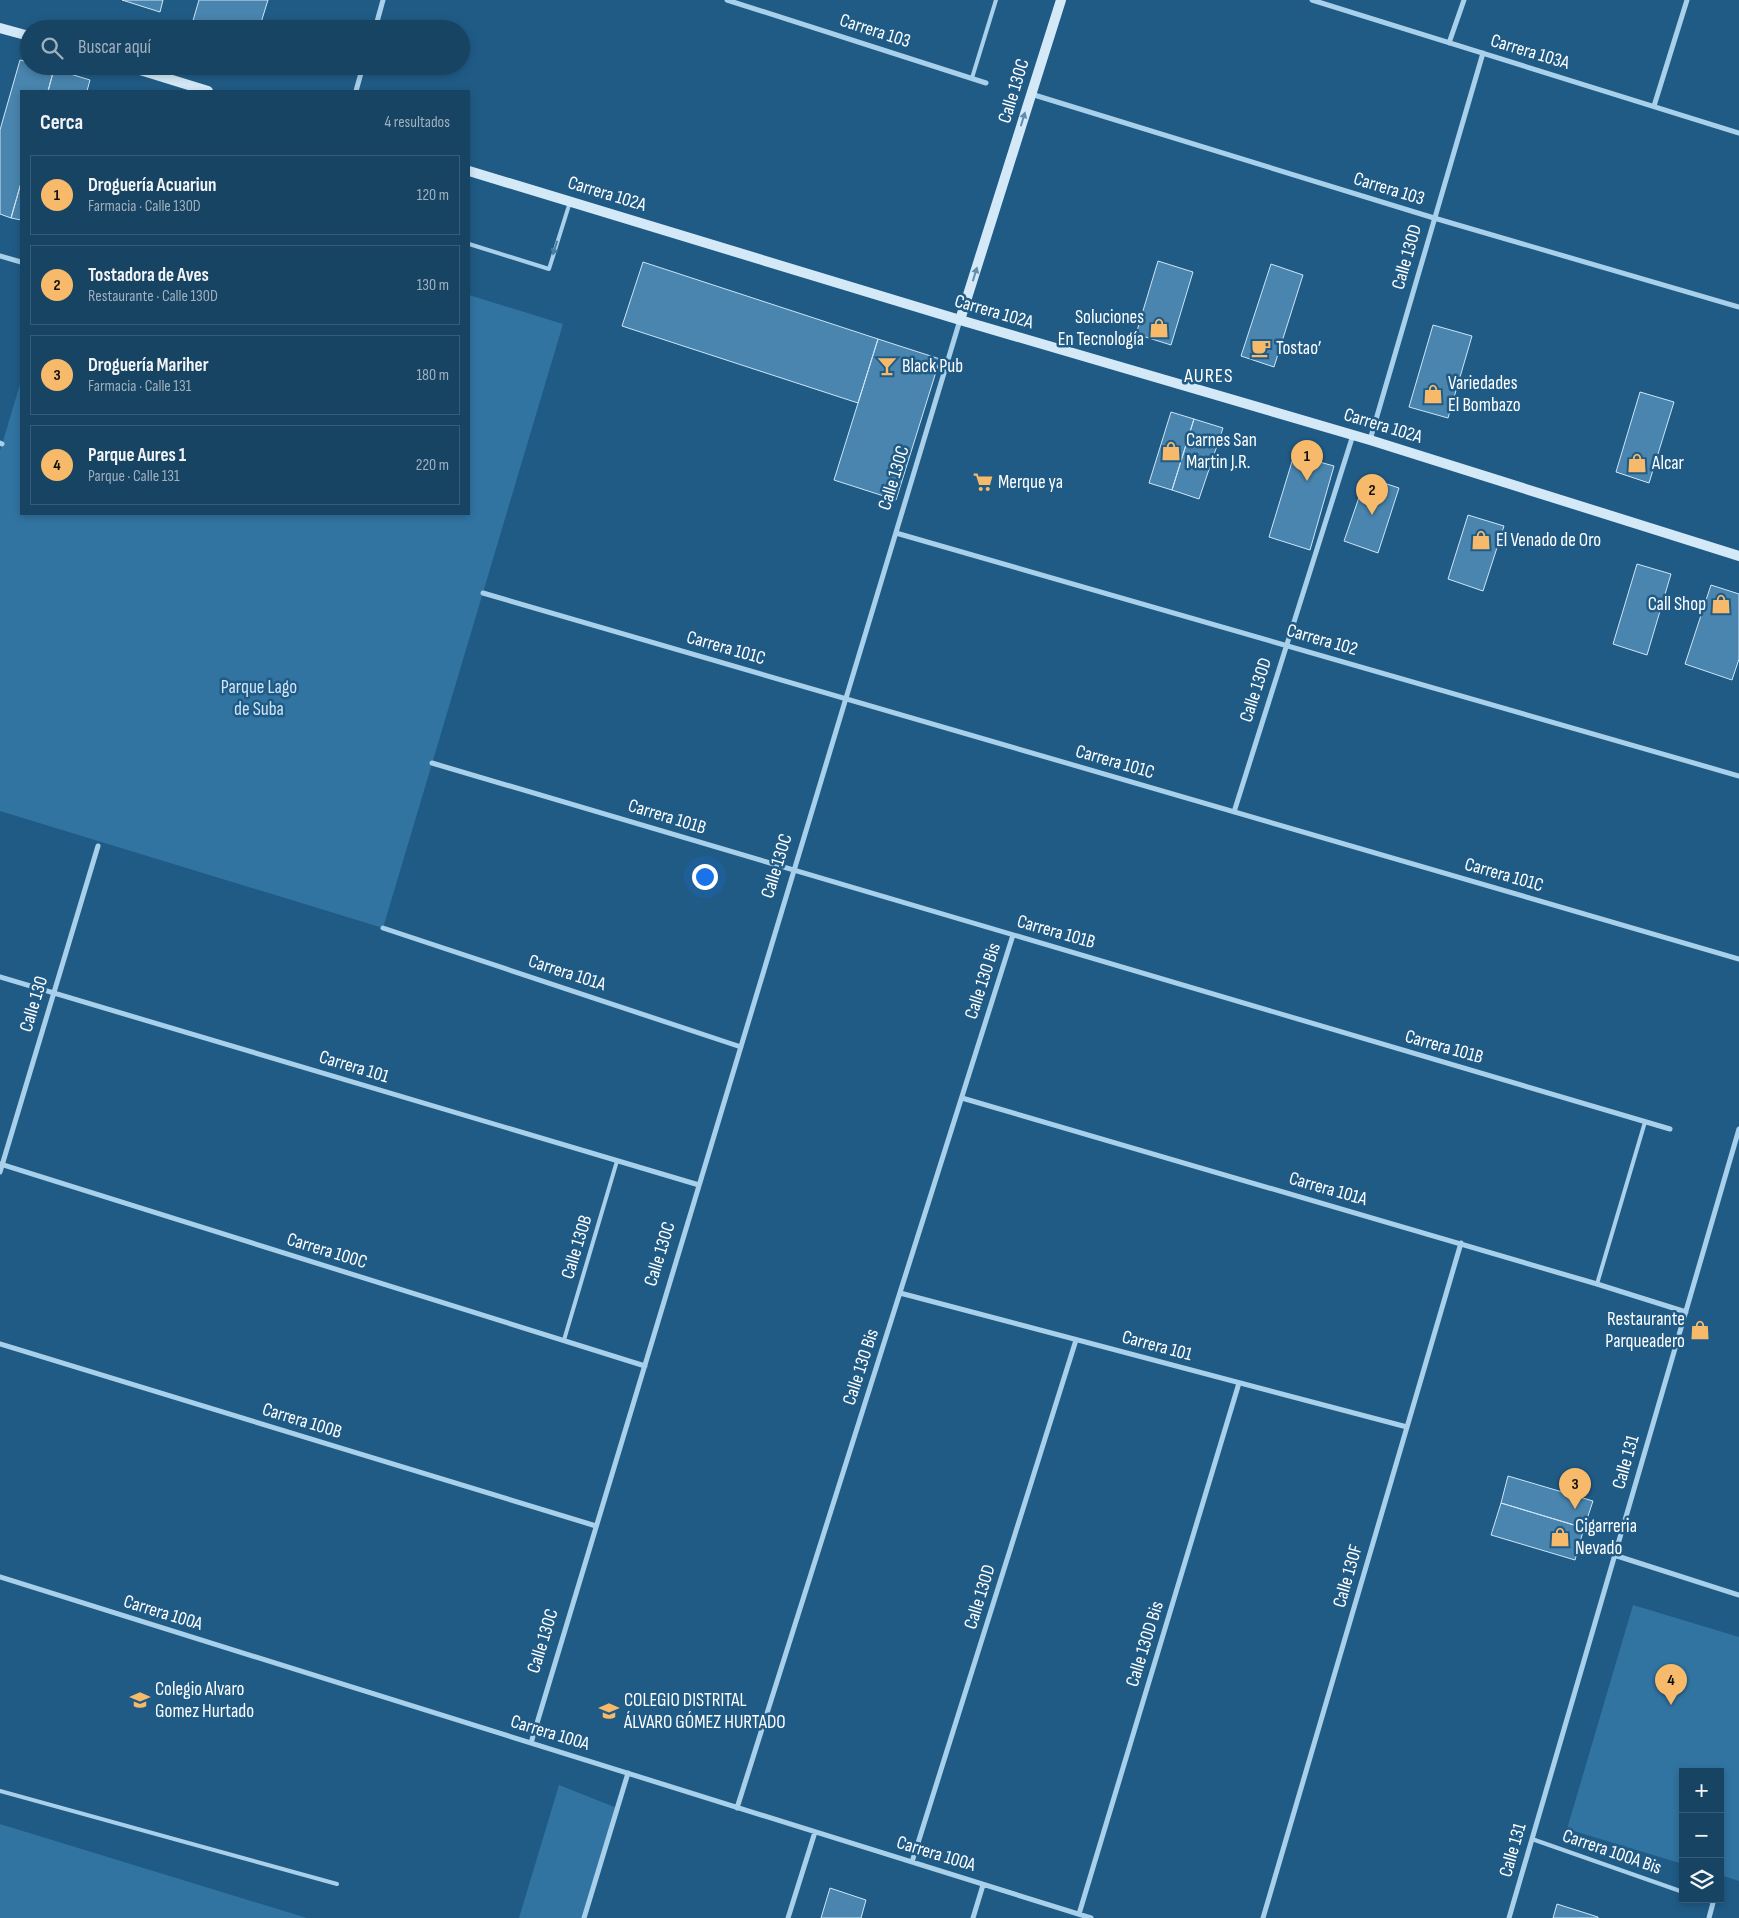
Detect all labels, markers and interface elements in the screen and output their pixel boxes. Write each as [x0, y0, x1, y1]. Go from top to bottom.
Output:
street label: Carrera 103 [837, 9, 913, 53]
search box [20, 20, 470, 75]
street label: Carrera 103A [1488, 29, 1573, 75]
icon: search [38, 34, 66, 62]
text: Buscar aquí [78, 36, 151, 59]
street label: Calle 130C [993, 56, 1035, 126]
text: Cerca [40, 110, 83, 135]
one-way arrow [1020, 111, 1028, 126]
text: 4 resultados [385, 113, 450, 132]
street label: Carrera 103 [1351, 167, 1427, 211]
street label: Carrera 102A [565, 171, 650, 217]
text: Droguería Acuariun [88, 174, 216, 197]
text: 1 [54, 186, 60, 205]
text: 120 m [417, 186, 449, 205]
text: Farmacia · Calle 130D [88, 197, 201, 216]
street label: Calle 130D [1387, 222, 1427, 292]
one-way arrow [551, 241, 559, 256]
text: Tostadora de Aves [88, 264, 209, 287]
one-way arrow [971, 266, 979, 281]
text: 2 [53, 276, 61, 295]
text: 130 m [417, 276, 449, 295]
text: Restaurante · Calle 130D [88, 287, 218, 306]
street label: Carrera 102A [952, 290, 1037, 334]
place label: Soluciones En Tecnología [1058, 306, 1144, 351]
shop icon: Soluciones En Tecnología [1148, 317, 1170, 339]
cafe icon: Tostao’ [1250, 337, 1272, 359]
place label: Tostao’ [1276, 337, 1322, 360]
text: Droguería Mariher [88, 354, 209, 377]
bar icon: Black Pub [876, 355, 898, 377]
place label: Black Pub [902, 355, 963, 378]
district label: AURES [1183, 364, 1234, 388]
text: 3 [53, 366, 61, 385]
text: 180 m [416, 366, 449, 385]
place label: Variedades El Bombazo [1448, 372, 1521, 417]
text: Farmacia · Calle 131 [88, 377, 191, 396]
shop icon: Variedades El Bombazo [1422, 383, 1444, 405]
street label: Carrera 102A [1341, 403, 1426, 449]
place label: Carnes San Martin J.R. [1186, 429, 1257, 474]
shop icon: Carnes San Martin J.R. [1160, 440, 1182, 462]
pin: 1 [1291, 440, 1323, 481]
street label: Calle 130C [873, 443, 915, 513]
text: Parque Aures 1 [88, 444, 186, 467]
shop icon: Alcar [1626, 452, 1648, 474]
place label: Alcar [1651, 452, 1685, 475]
text: 4 [53, 456, 61, 475]
text: 220 m [416, 456, 449, 475]
text: Parque · Calle 131 [88, 467, 180, 486]
supermarket icon: Merque ya [972, 471, 994, 493]
place label: Merque ya [998, 471, 1063, 494]
pin: 2 [1356, 474, 1388, 515]
shop icon: El Venado de Oro [1470, 529, 1492, 551]
place label: El Venado de Oro [1496, 529, 1601, 552]
place label: Call Shop [1648, 593, 1706, 616]
shop icon: Call Shop [1710, 593, 1732, 615]
street label: Carrera 102 [1284, 619, 1360, 661]
street label: Carrera 101C [684, 626, 768, 670]
street label: Calle 130D [1235, 655, 1277, 725]
park label: Parque Lago de Suba [221, 676, 297, 721]
street label: Carrera 101C [1073, 740, 1157, 784]
street label: Carrera 101B [625, 794, 709, 840]
street label: Calle 130C [756, 831, 798, 901]
street label: Carrera 101C [1462, 853, 1546, 897]
your location [692, 864, 718, 890]
street label: Carrera 101B [1014, 910, 1098, 954]
street label: Calle 130 Bis [960, 940, 1006, 1022]
street label: Carrera 101A [525, 950, 609, 997]
street label: Calle 130 [15, 973, 53, 1035]
street label: Carrera 101B [1402, 1025, 1486, 1069]
street label: Carrera 101 [316, 1046, 392, 1089]
street label: Carrera 101A [1286, 1167, 1371, 1211]
street label: Calle 130B [556, 1212, 598, 1282]
street label: Calle 130C [639, 1219, 681, 1289]
street label: Carrera 100C [284, 1228, 370, 1274]
place label: Restaurante Parqueadero [1605, 1308, 1685, 1353]
shop icon: Restaurante Parqueadero [1689, 1319, 1711, 1341]
street label: Calle 130 Bis [838, 1326, 884, 1408]
street label: Carrera 101 [1119, 1326, 1195, 1366]
street label: Carrera 100B [259, 1398, 345, 1444]
street label: Calle 131 [1607, 1432, 1645, 1492]
pin: 3 [1559, 1468, 1591, 1509]
place label: Cigarreria Nevado [1575, 1515, 1637, 1560]
shop icon: Cigarreria Nevado [1549, 1526, 1571, 1548]
street label: Calle 130F [1328, 1542, 1368, 1610]
street label: Calle 130D [959, 1562, 1001, 1632]
street label: Carrera 100A [121, 1590, 206, 1636]
street label: Calle 130D Bis [1121, 1598, 1169, 1690]
street label: Calle 130C [522, 1606, 564, 1676]
pin: 4 [1655, 1664, 1687, 1705]
place label: Colegio Alvaro Gomez Hurtado [155, 1678, 254, 1723]
school or university icon: Colegio Alvaro Gomez Hurtado [129, 1689, 151, 1711]
place label: COLEGIO DISTRITAL ÁLVARO GÓMEZ HURTADO [623, 1689, 786, 1734]
school or university icon: COLEGIO DISTRITAL ÁLVARO GÓMEZ HURTADO [598, 1700, 620, 1722]
street label: Carrera 100A [508, 1710, 593, 1756]
map controls [1679, 1768, 1724, 1903]
button: + [1679, 1768, 1724, 1813]
button: − [1679, 1813, 1724, 1858]
street label: Calle 131 [1494, 1820, 1532, 1880]
street label: Carrera 100A Bis [1559, 1824, 1665, 1880]
street label: Carrera 100A [894, 1831, 979, 1877]
button: layers [1679, 1858, 1724, 1903]

